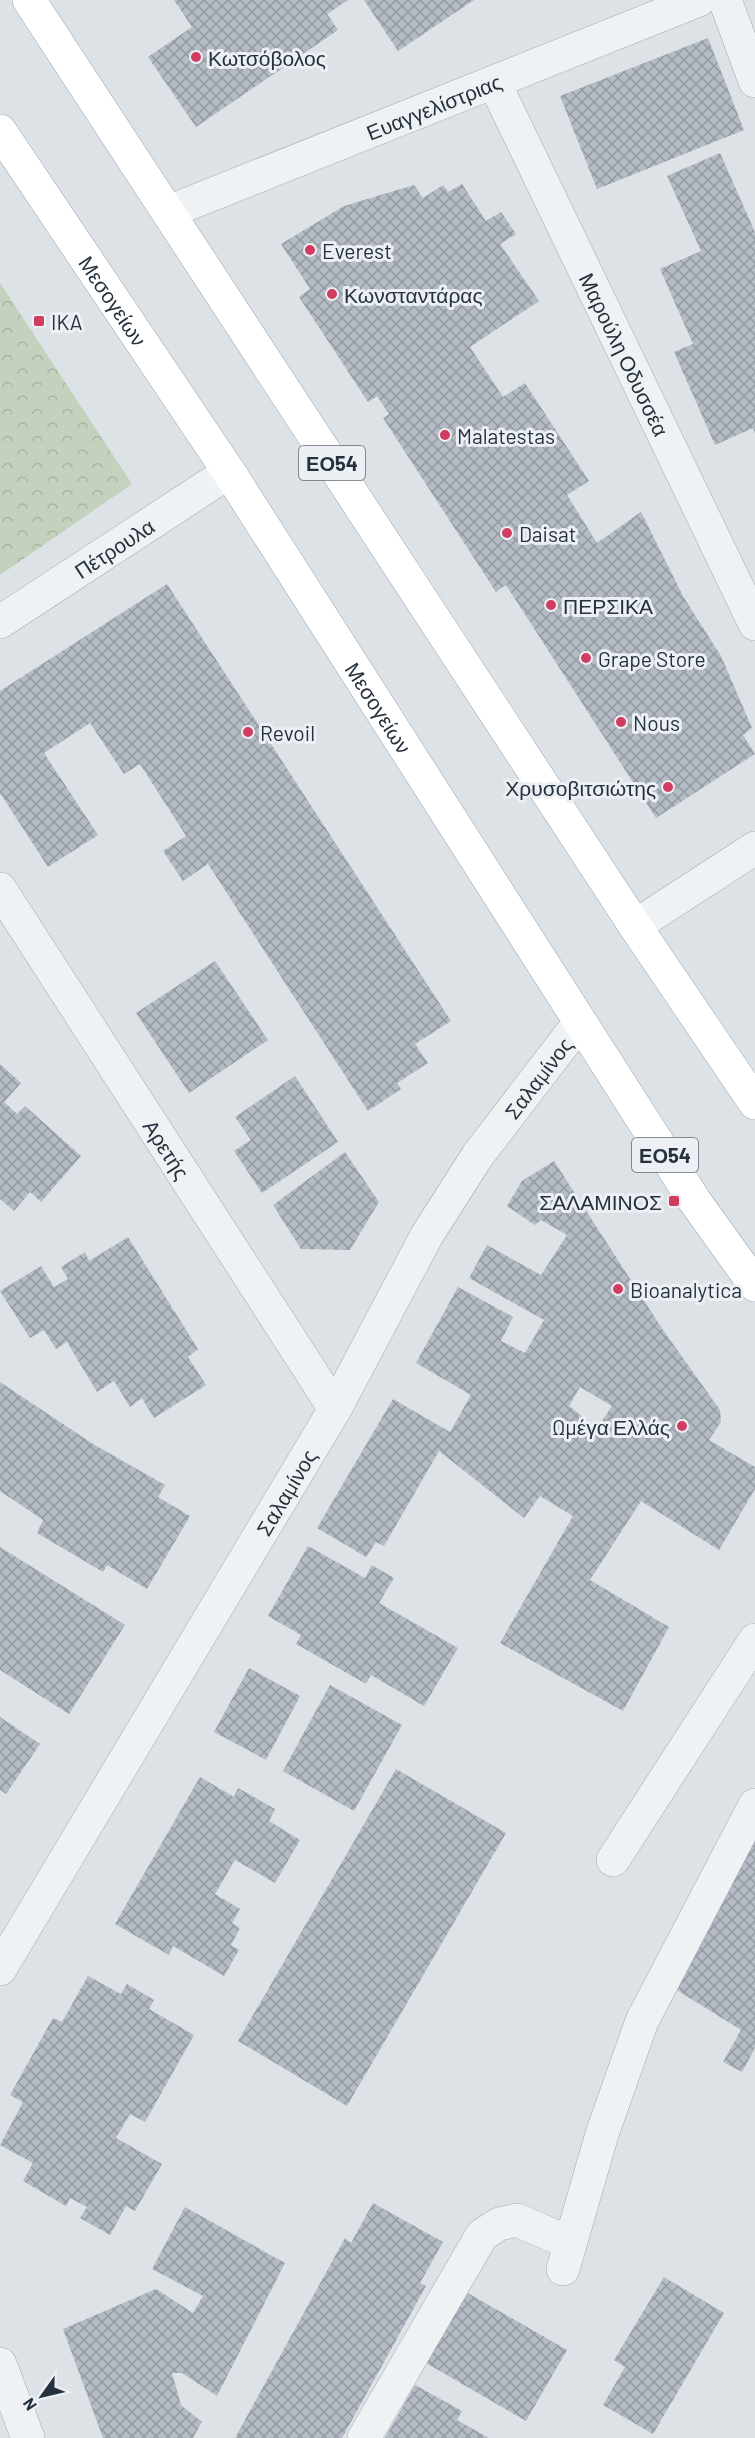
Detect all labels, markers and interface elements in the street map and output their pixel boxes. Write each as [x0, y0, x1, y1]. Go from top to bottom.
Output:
place label: Κωτσόβολος [208, 45, 326, 70]
marker: Κωτσόβολος [189, 50, 203, 64]
street label: Ευαγγελίστριας [362, 68, 505, 144]
place label: Everest [322, 238, 392, 263]
marker: Everest [303, 243, 317, 257]
street label: Μεσογείων [75, 251, 153, 350]
street label: Μαρούλη Οδυσσέα [575, 268, 675, 440]
place label: Κωνσταντάρας [344, 282, 483, 307]
marker: Κωνσταντάρας [325, 287, 339, 301]
place label: IKA [51, 309, 83, 334]
marker: IKA [32, 314, 46, 328]
place label: Malatestas [457, 423, 555, 448]
marker: Malatestas [438, 428, 452, 442]
road number: ΕΟ54 [299, 446, 365, 480]
street label: Πέτρουλα [69, 512, 158, 583]
place label: Daisat [519, 521, 576, 546]
marker: Daisat [500, 526, 514, 540]
place label: ΠΕΡΣΙΚΑ [563, 593, 653, 618]
marker: ΠΕΡΣΙΚΑ [544, 598, 558, 612]
place label: Grape Store [598, 646, 706, 671]
marker: Grape Store [579, 651, 593, 665]
street label: Μεσογείων [341, 657, 418, 757]
place label: Nous [633, 710, 680, 735]
marker: Nous [614, 715, 628, 729]
place label: Revoil [260, 720, 315, 745]
marker: Revoil [241, 725, 255, 739]
place label: Χρυσοβιτσιώτης [505, 775, 656, 800]
marker: Χρυσοβιτσιώτης [661, 780, 675, 794]
street label: Σαλαμίνος [498, 1032, 577, 1123]
street label: Αρετής [139, 1114, 196, 1183]
road number: ΕΟ54 [632, 1138, 698, 1172]
place label: ΣΑΛΑΜΙΝΟΣ [539, 1189, 662, 1214]
marker: ΣΑΛΑΜΙΝΟΣ [667, 1194, 681, 1208]
place label: Bioanalytica [630, 1277, 742, 1302]
marker: Bioanalytica [611, 1282, 625, 1296]
place label: Ωμέγα Ελλάς [552, 1414, 670, 1439]
marker: Ωμέγα Ελλάς [675, 1419, 689, 1433]
street label: Σαλαμίνος [250, 1444, 321, 1539]
north arrow [12, 2366, 72, 2426]
text: N [18, 2395, 40, 2414]

